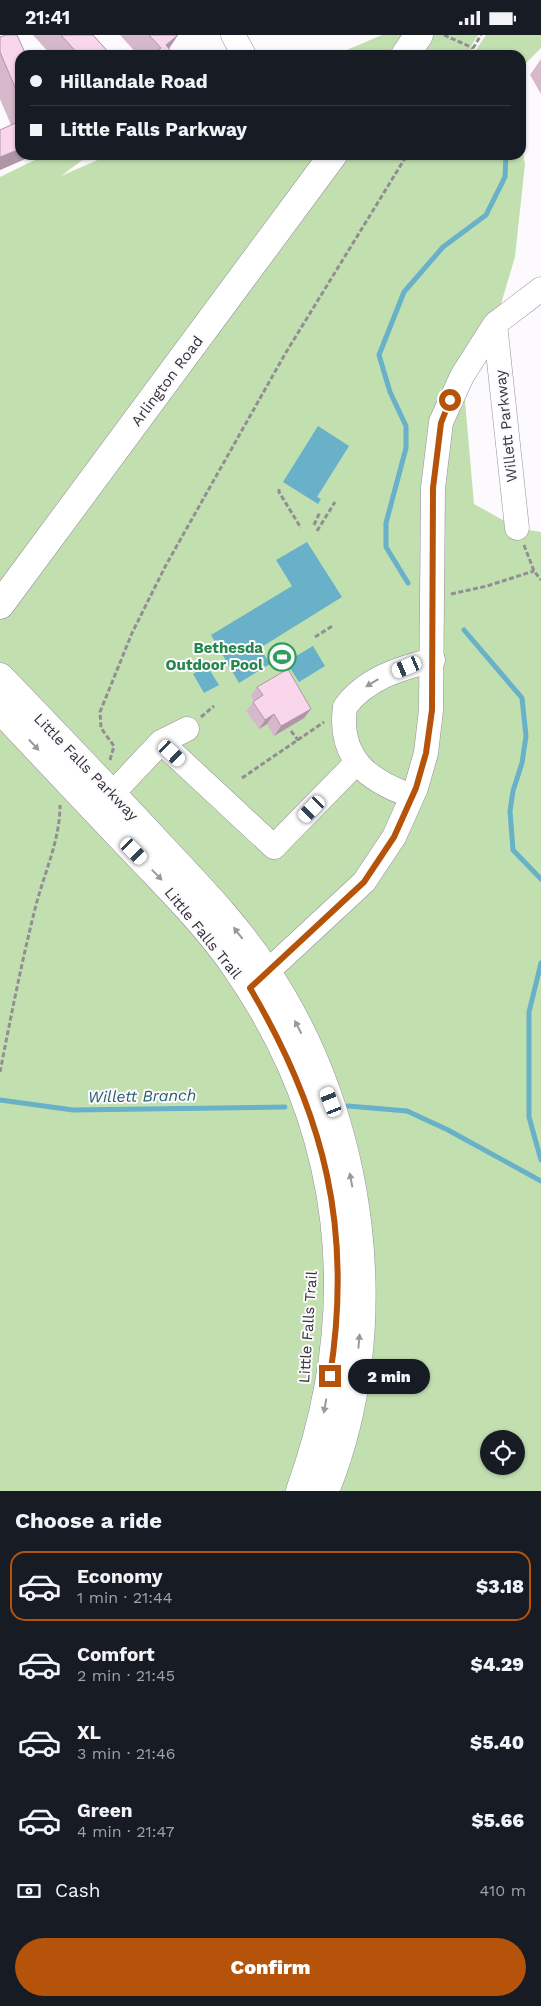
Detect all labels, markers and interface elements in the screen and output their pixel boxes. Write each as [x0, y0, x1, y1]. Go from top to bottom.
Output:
text: 21:41 [25, 6, 70, 29]
text: Hillandale Road [60, 70, 208, 93]
text: Little Falls Parkway [60, 118, 247, 141]
street label: Arlington Road [127, 332, 207, 430]
street label: Willett Parkway [491, 369, 521, 483]
route start [439, 389, 461, 411]
place label: Bethesda Outdoor Pool [166, 639, 263, 674]
sports icon: Bethesda Outdoor Pool [267, 642, 297, 672]
car [390, 654, 423, 680]
one-way arrow [364, 679, 379, 687]
street label: Little Falls Parkway [30, 710, 142, 825]
car [155, 737, 188, 769]
one-way arrow [27, 738, 39, 750]
car [296, 793, 327, 825]
car [118, 835, 149, 867]
one-way arrow [151, 869, 163, 881]
street label: Little Falls Trail [161, 884, 246, 983]
one-way arrow [233, 926, 243, 940]
one-way arrow [294, 1019, 303, 1034]
car [318, 1085, 343, 1119]
water label: Willett Branch [88, 1086, 196, 1106]
one-way arrow [346, 1171, 354, 1187]
street label: Little Falls Trail [295, 1270, 321, 1384]
one-way arrow [355, 1333, 363, 1349]
callout: 2 min [348, 1359, 430, 1393]
route end [319, 1365, 341, 1387]
text: 2 min [367, 1367, 411, 1386]
one-way arrow [321, 1399, 329, 1415]
map controls [480, 1430, 525, 1475]
button: locate [480, 1430, 525, 1475]
text: Choose a ride [15, 1508, 162, 1533]
icon: car [17, 1564, 62, 1609]
text: Economy [77, 1565, 162, 1588]
text: $3.18 [476, 1575, 524, 1598]
text: 1 min · 21:44 [77, 1588, 173, 1607]
icon: car [17, 1642, 62, 1687]
text: Comfort [77, 1643, 155, 1666]
text: $4.29 [470, 1653, 524, 1676]
text: 2 min · 21:45 [77, 1666, 175, 1685]
icon: car [17, 1720, 62, 1765]
text: XL [77, 1721, 101, 1744]
text: $5.40 [470, 1731, 524, 1754]
text: 3 min · 21:46 [77, 1744, 176, 1763]
icon: car [17, 1798, 62, 1843]
text: Green [77, 1799, 133, 1822]
text: $5.66 [471, 1809, 524, 1832]
text: 4 min · 21:47 [77, 1822, 174, 1841]
icon: cash [15, 1877, 43, 1905]
text: Cash [55, 1879, 101, 1902]
text: 410 m [480, 1881, 526, 1900]
button: Confirm [15, 1938, 526, 1996]

